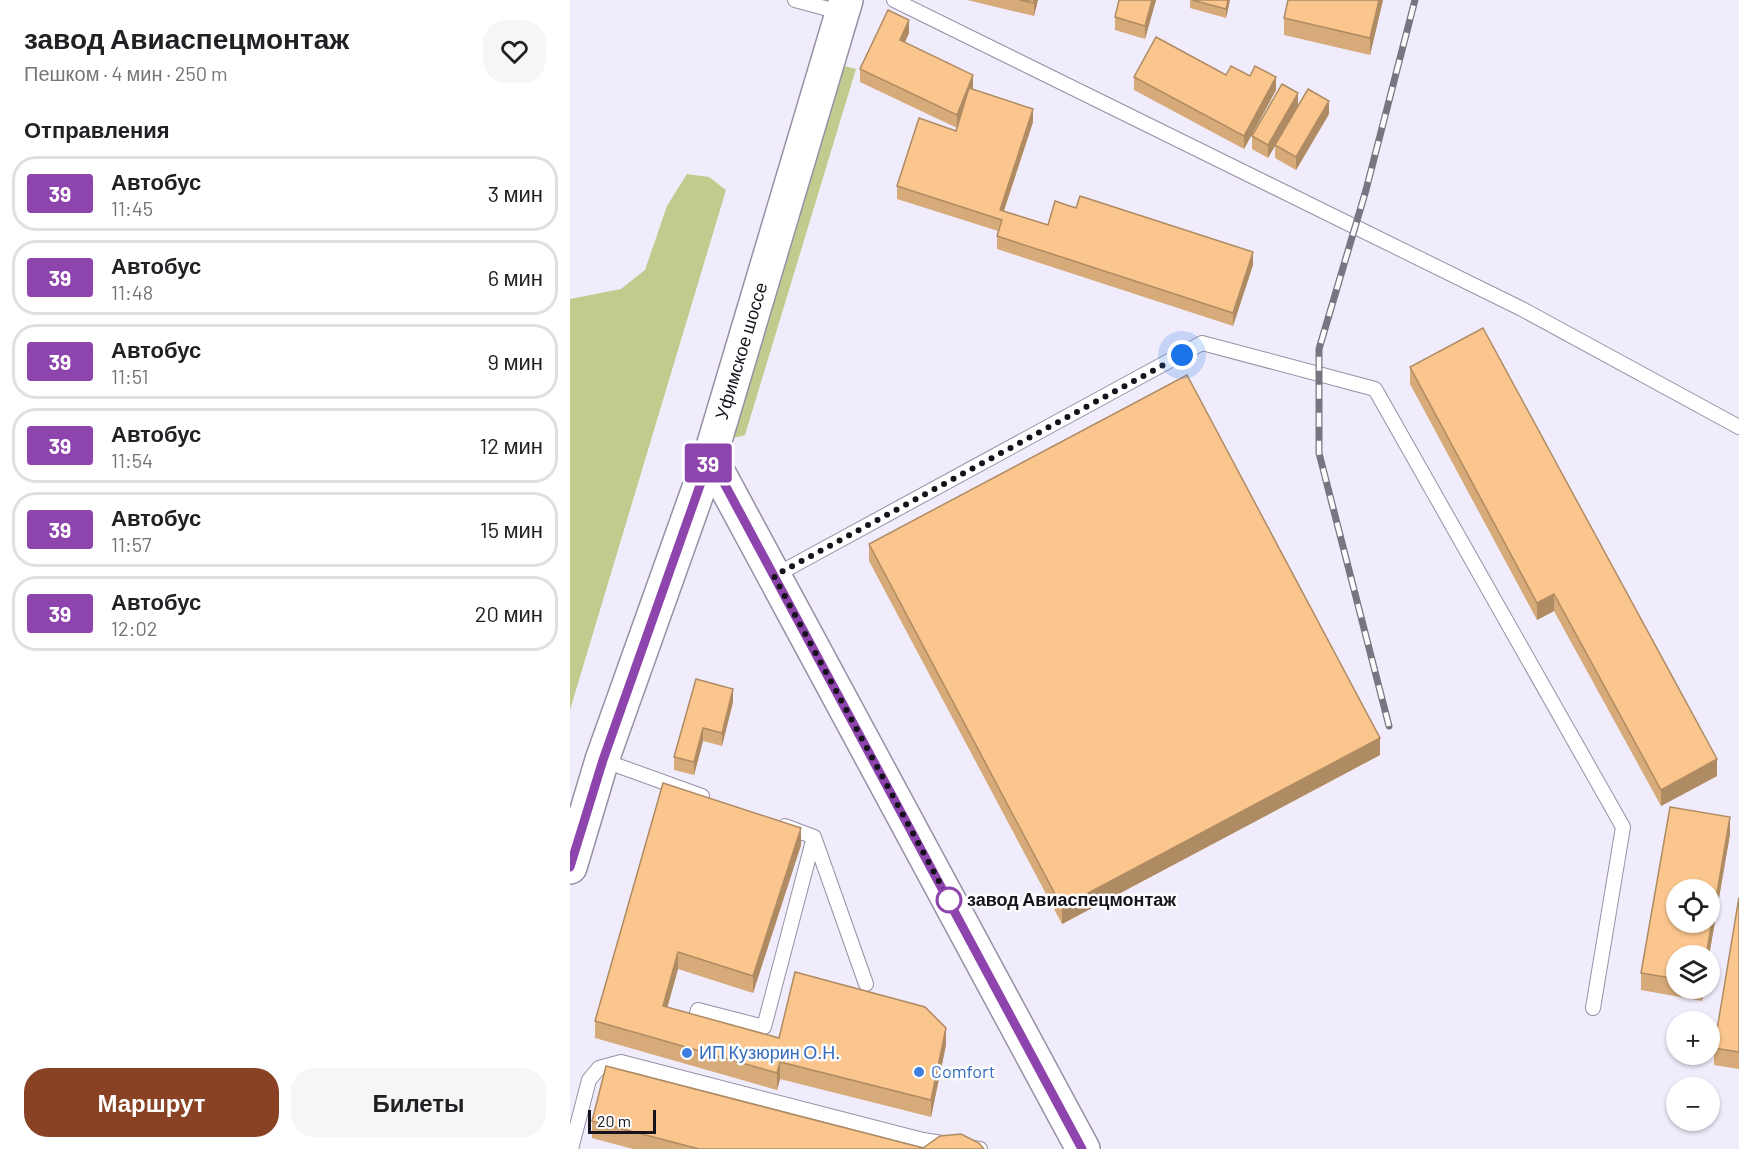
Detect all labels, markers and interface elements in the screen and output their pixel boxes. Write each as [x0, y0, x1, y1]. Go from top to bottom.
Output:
button: heart [483, 20, 546, 83]
text: завод Авиаспецмонтаж [24, 21, 349, 55]
text: Пешком · 4 мин · 250 m [24, 61, 228, 85]
text: Отправления [24, 116, 170, 142]
text: Автобус [111, 168, 201, 194]
text: 3 мин [488, 180, 543, 206]
text: 39 [49, 181, 71, 206]
text: 11:45 [111, 196, 153, 220]
text: Автобус [111, 252, 201, 278]
text: 6 мин [488, 264, 543, 290]
text: 39 [49, 265, 71, 290]
text: 11:48 [111, 280, 153, 304]
street label: Уфимское шоссе [710, 280, 771, 422]
text: Автобус [111, 336, 201, 362]
your location [1167, 340, 1197, 370]
text: 9 мин [488, 348, 543, 374]
text: 39 [49, 349, 71, 374]
text: 11:51 [111, 364, 149, 388]
text: Автобус [111, 420, 201, 446]
text: 12 мин [480, 432, 543, 458]
text: 39 [49, 433, 71, 458]
line badge: 39 [681, 444, 735, 482]
text: 11:54 [111, 448, 153, 472]
text: 39 [697, 451, 719, 476]
text: Автобус [111, 504, 201, 530]
text: 15 мин [480, 516, 543, 542]
text: 39 [49, 517, 71, 542]
text: 11:57 [111, 532, 152, 556]
text: Автобус [111, 588, 201, 614]
text: 20 мин [475, 600, 543, 626]
text: 39 [49, 601, 71, 626]
text: 12:02 [111, 616, 158, 640]
map controls [1666, 879, 1720, 1131]
button: locate [1666, 879, 1720, 933]
marker: завод Авиаспецмонтаж [936, 887, 962, 913]
place label: завод Авиаспецмонтаж [967, 888, 1176, 910]
button: layers [1666, 945, 1720, 999]
button: + [1666, 1011, 1720, 1065]
place label: ИП Кузюрин О.Н. [699, 1041, 840, 1063]
marker: ИП Кузюрин О.Н. [680, 1046, 694, 1060]
place label: Comfort [931, 1060, 995, 1082]
marker: Comfort [912, 1065, 926, 1079]
button: Маршрут [24, 1068, 279, 1137]
button: Билеты [291, 1068, 546, 1137]
button: − [1666, 1077, 1720, 1131]
scale bar [588, 1107, 656, 1134]
text: 20 m [597, 1111, 631, 1130]

